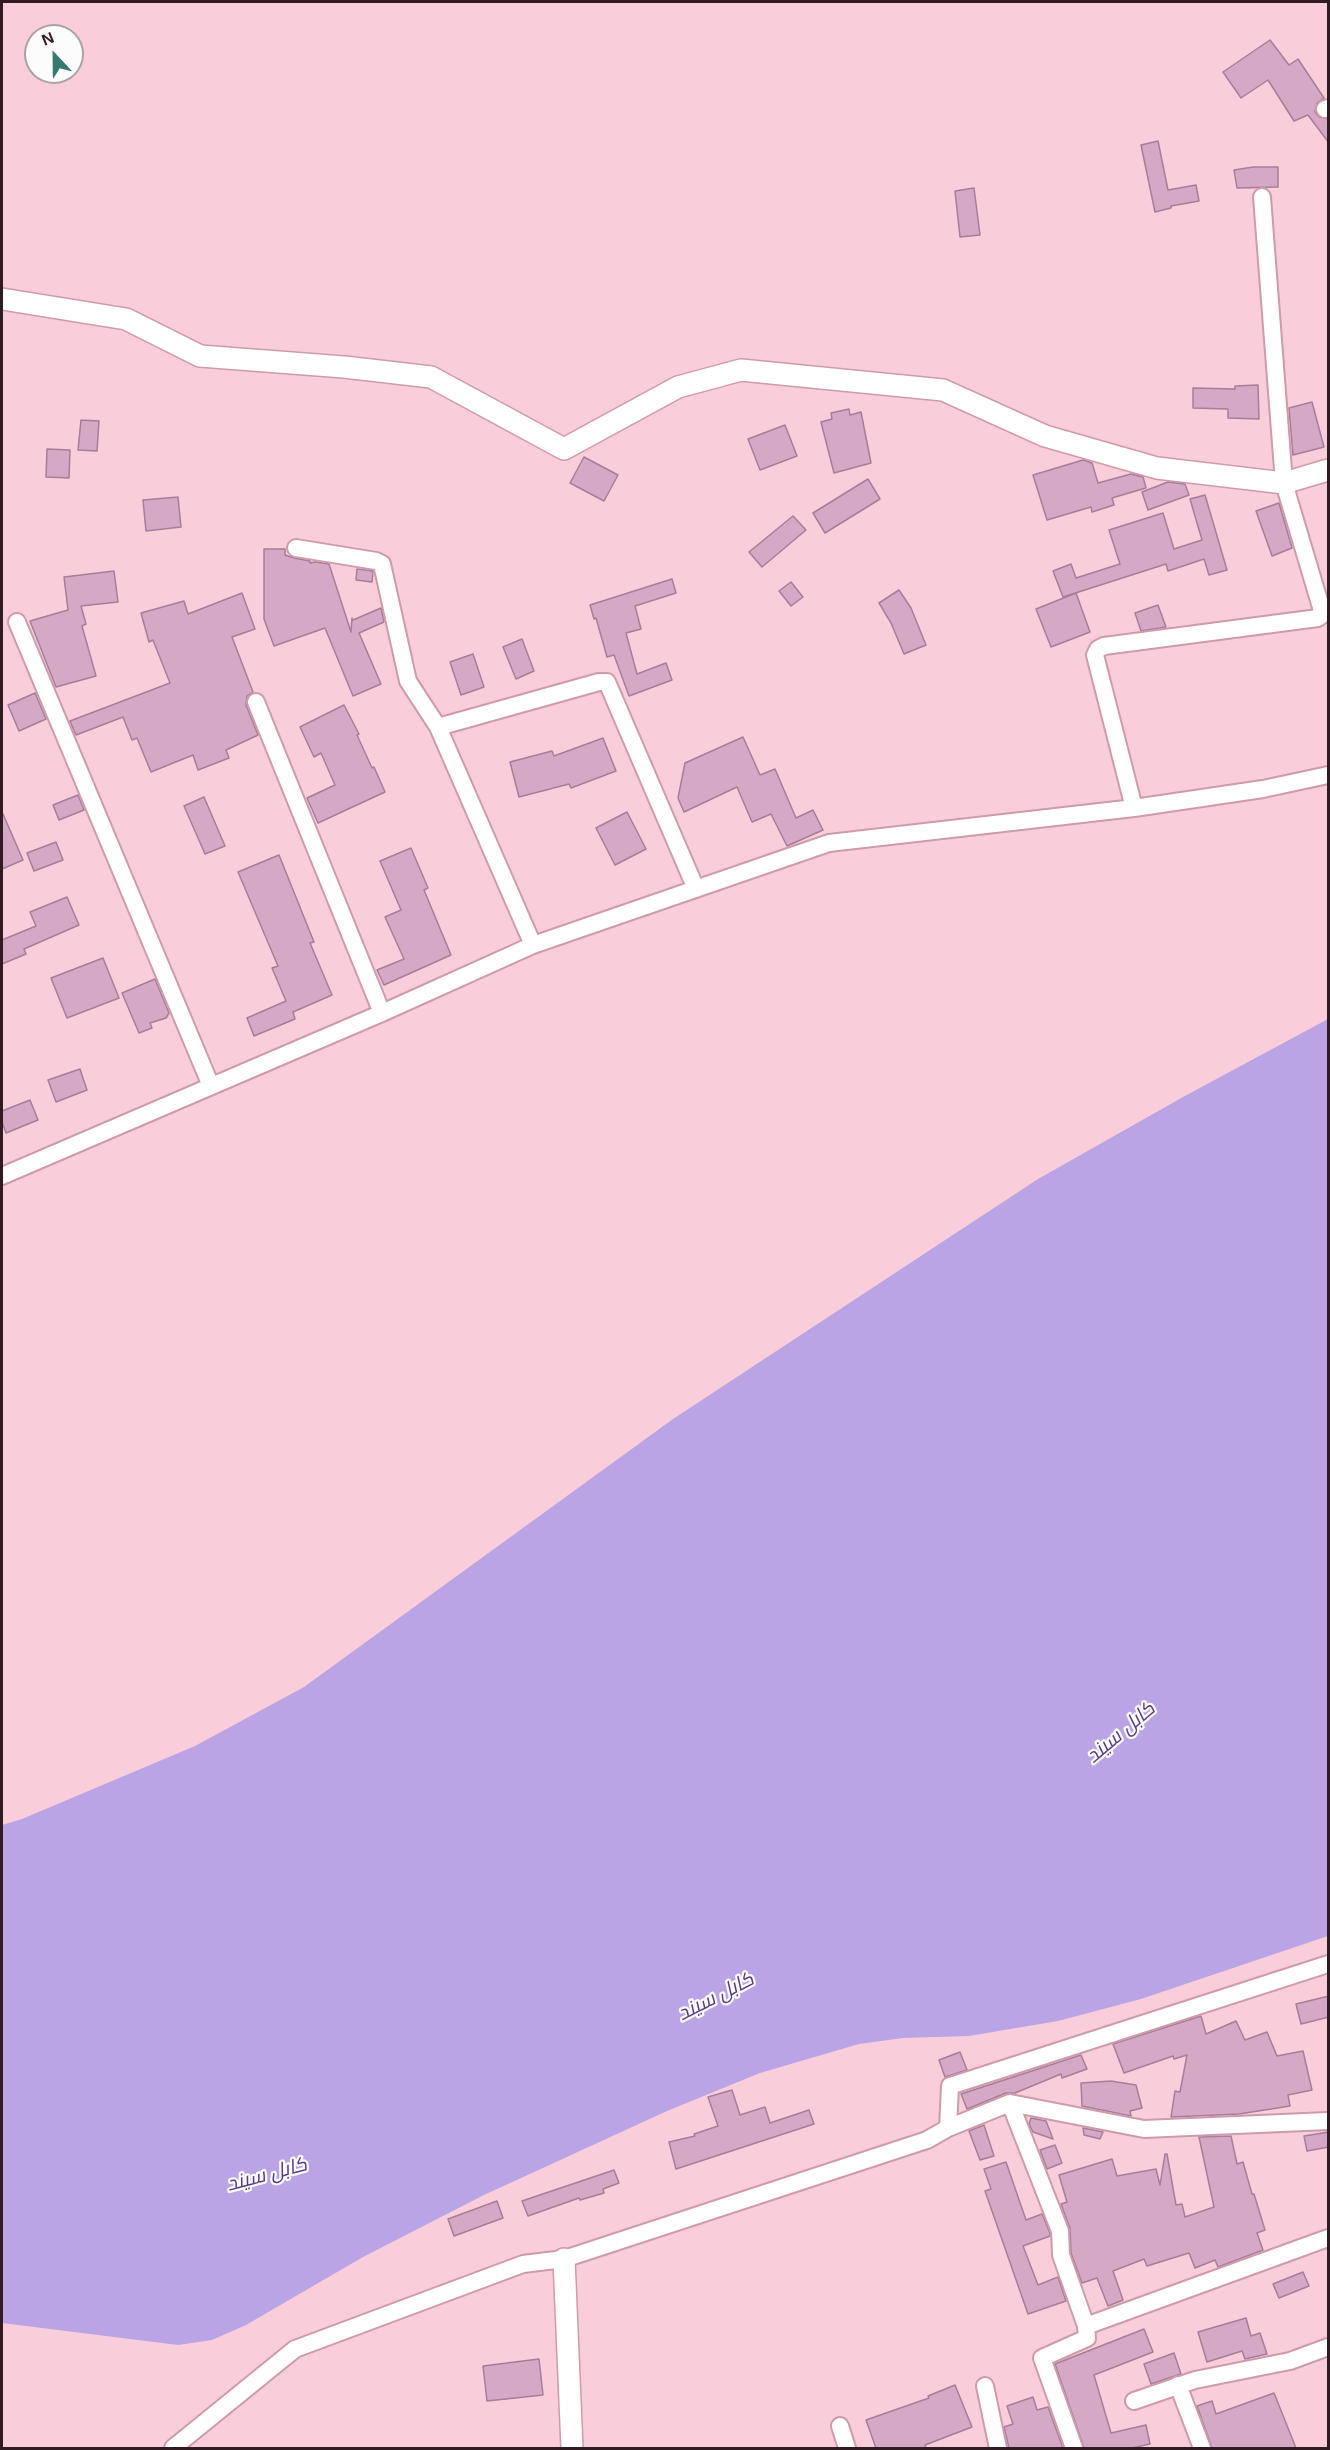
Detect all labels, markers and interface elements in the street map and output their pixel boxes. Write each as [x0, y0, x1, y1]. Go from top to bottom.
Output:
north arrow [24, 24, 84, 84]
text: N [39, 29, 56, 49]
water label: کابل سيند [1082, 1697, 1160, 1769]
water label: کابل سيند [674, 1968, 758, 2026]
water label: کابل سيند [224, 2153, 310, 2197]

